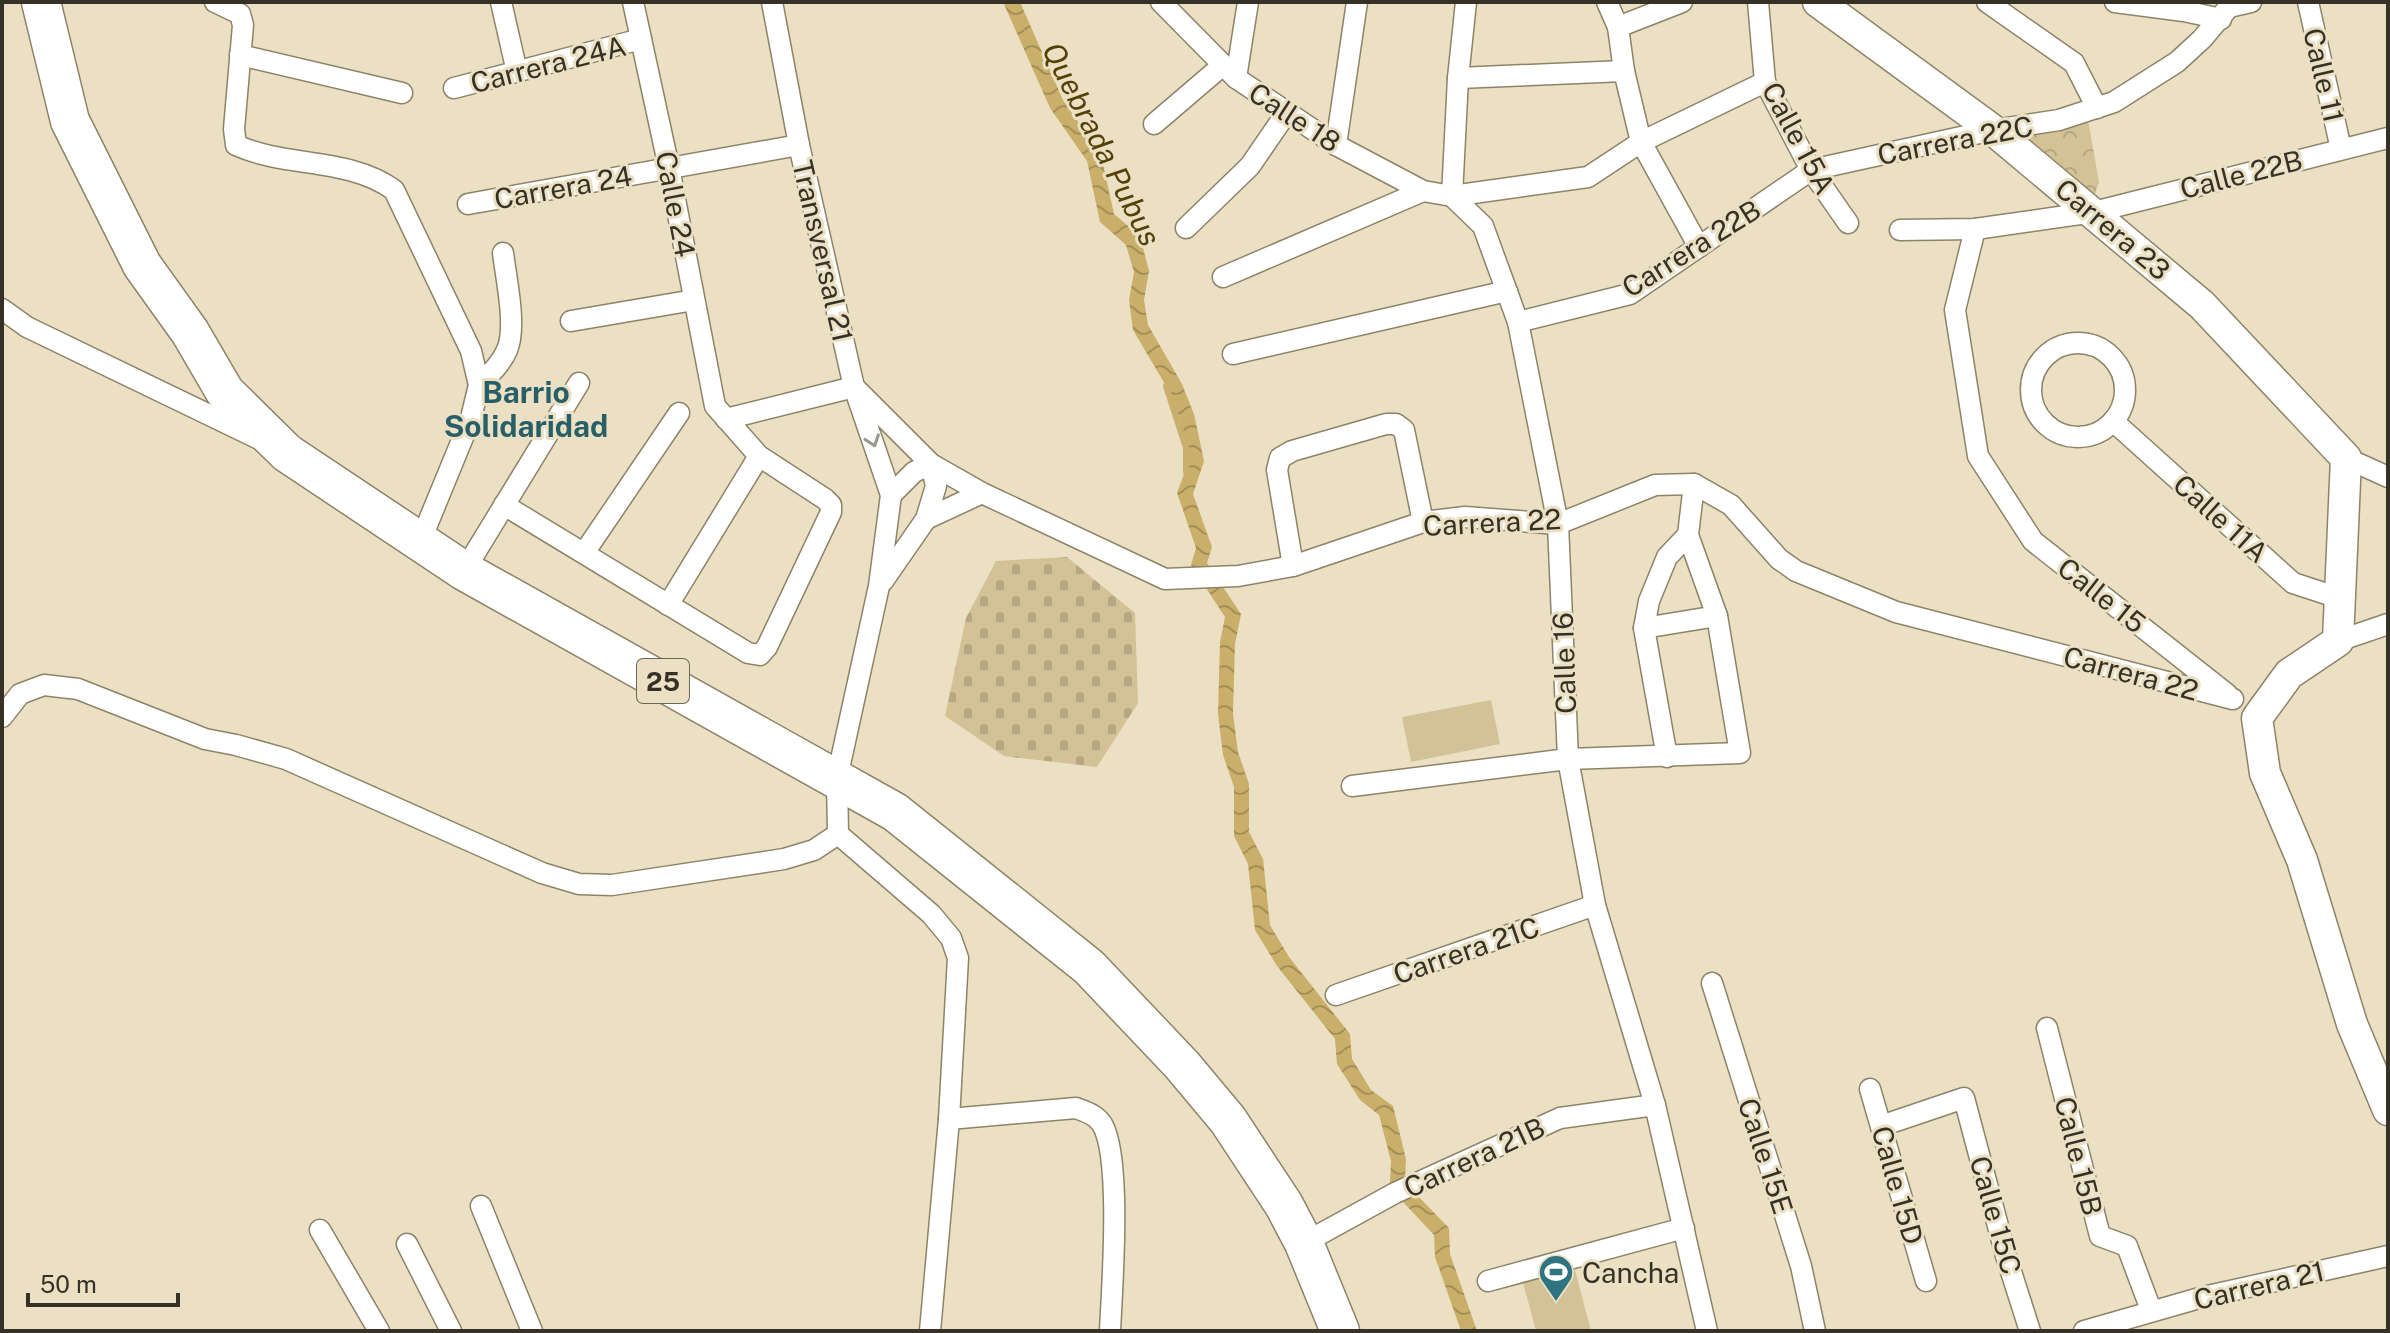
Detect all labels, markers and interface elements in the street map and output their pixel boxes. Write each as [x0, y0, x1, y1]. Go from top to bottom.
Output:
street label: Calle 11 [2297, 25, 2351, 125]
street label: Carrera 24A [467, 29, 629, 99]
water label: Quebrada Pubus [1035, 36, 1169, 252]
street label: Calle 18 [1243, 75, 1347, 159]
street label: Calle 15A [1756, 76, 1842, 200]
street label: Carrera 22C [1875, 109, 2035, 171]
street label: Calle 22B [2176, 143, 2306, 205]
street label: Calle 24 [650, 148, 702, 260]
street label: Transversal 21 [786, 157, 860, 345]
street label: Carrera 24 [492, 159, 634, 215]
street label: Carrera 23 [2049, 172, 2177, 286]
street label: Carrera 22B [1616, 192, 1766, 304]
district label: Barrio Solidaridad [444, 374, 608, 444]
one-way arrow [863, 433, 879, 447]
street label: Calle 11A [2167, 467, 2275, 569]
street label: Carrera 22 [1422, 502, 1562, 542]
street label: Calle 15 [2052, 551, 2152, 639]
street label: Calle 16 [1546, 612, 1582, 714]
street label: Carrera 22 [2060, 639, 2202, 707]
road number: 25 [637, 659, 689, 703]
street label: Carrera 21C [1389, 910, 1543, 990]
street label: Calle 15B [2048, 1093, 2110, 1219]
street label: Calle 15E [1732, 1094, 1800, 1218]
street label: Carrera 21B [1398, 1110, 1550, 1204]
street label: Calle 15D [1865, 1122, 1931, 1248]
street label: Calle 15C [1963, 1152, 2029, 1278]
sports icon: Cancha [1537, 1253, 1575, 1303]
street label: Carrera 21 [2191, 1254, 2327, 1316]
place label: Cancha [1582, 1256, 1679, 1289]
scale bar [28, 1257, 178, 1307]
text: 50 m [40, 1270, 97, 1298]

